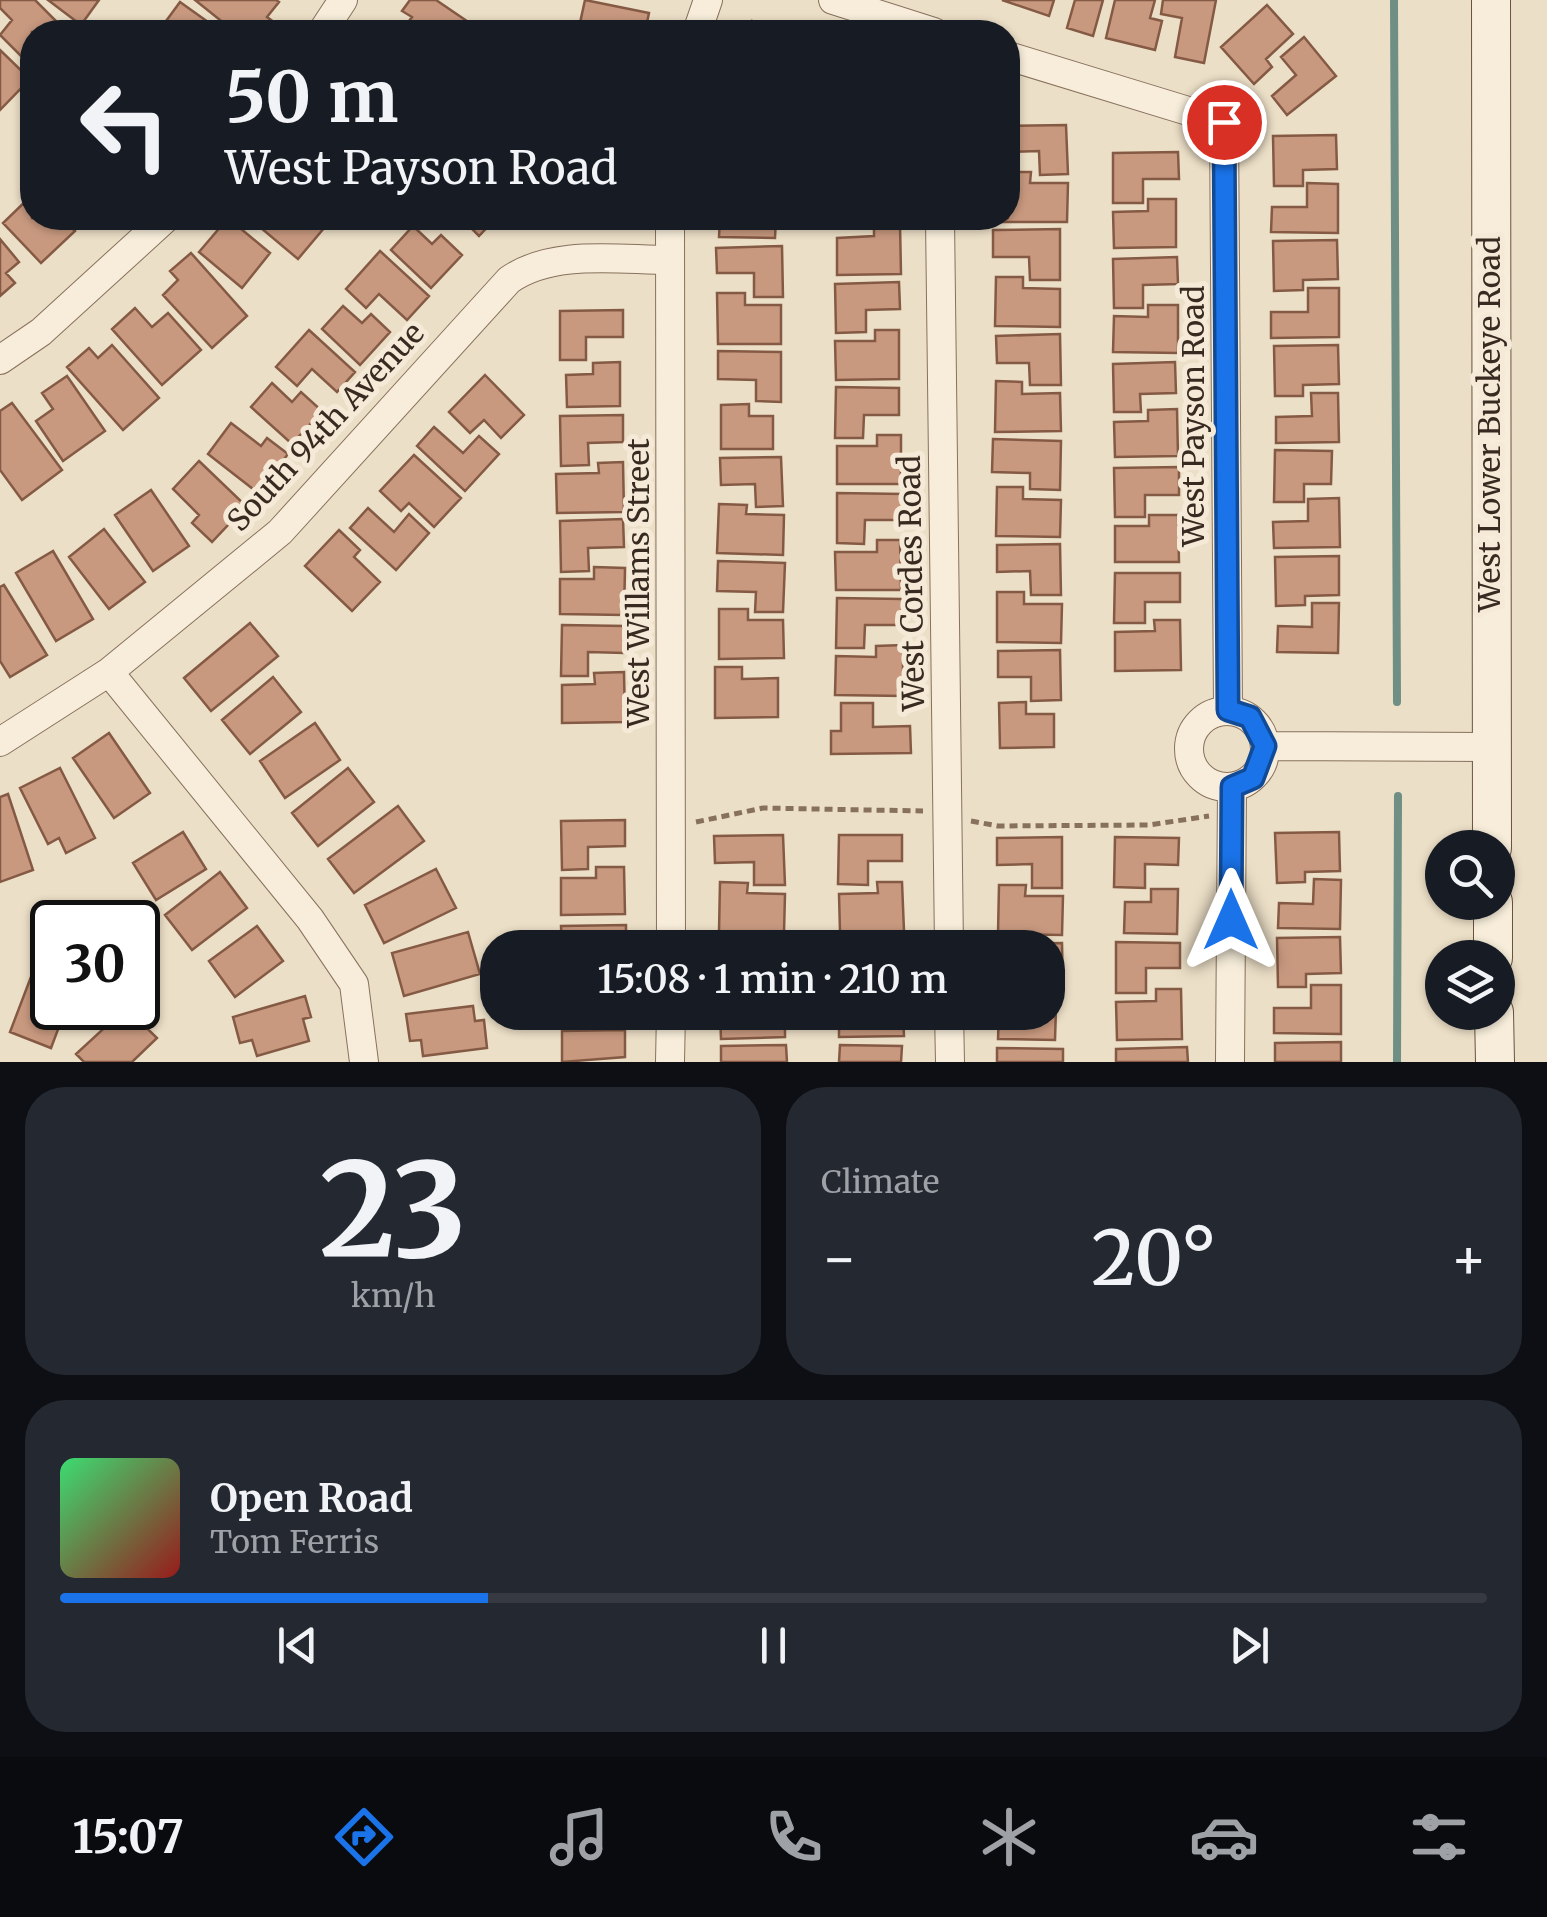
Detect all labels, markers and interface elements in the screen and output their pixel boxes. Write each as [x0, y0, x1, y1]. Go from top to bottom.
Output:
text: 50 m [225, 53, 398, 141]
icon: left [60, 60, 190, 190]
pin [1182, 80, 1267, 165]
icon: arrive [1197, 95, 1252, 150]
text: West Payson Road [225, 140, 618, 196]
street label: West Lower Buckeye Road [1470, 236, 1508, 613]
street label: West Payson Road [1174, 285, 1212, 548]
street label: South 94th Avenue [219, 314, 432, 539]
street label: West Willams Street [619, 438, 657, 729]
street label: West Cordes Road [890, 455, 932, 712]
map controls [1425, 830, 1515, 1030]
button: search [1425, 830, 1515, 920]
position arrow [1179, 868, 1283, 972]
speed limit sign: 30 [30, 900, 160, 1030]
button: layers [1425, 940, 1515, 1030]
text: 15:08 · 1 min · 210 m [597, 956, 948, 1003]
text: 23 [319, 1129, 467, 1292]
text: Climate [821, 1162, 939, 1202]
text: 20° [1091, 1211, 1217, 1305]
text: − [821, 1224, 858, 1293]
text: + [1450, 1224, 1487, 1293]
text: km/h [351, 1276, 435, 1316]
text: Open Road [210, 1475, 413, 1522]
text: Tom Ferris [210, 1522, 379, 1562]
icon: previous [270, 1618, 325, 1673]
icon: pause [746, 1618, 801, 1673]
icon: next [1222, 1618, 1277, 1673]
icon: directions [329, 1802, 399, 1872]
icon: music [544, 1802, 614, 1872]
icon: phone [759, 1802, 829, 1872]
icon: climate [974, 1802, 1044, 1872]
icon: car [1189, 1802, 1259, 1872]
icon: filters [1404, 1802, 1474, 1872]
text: 15:07 [73, 1809, 184, 1865]

